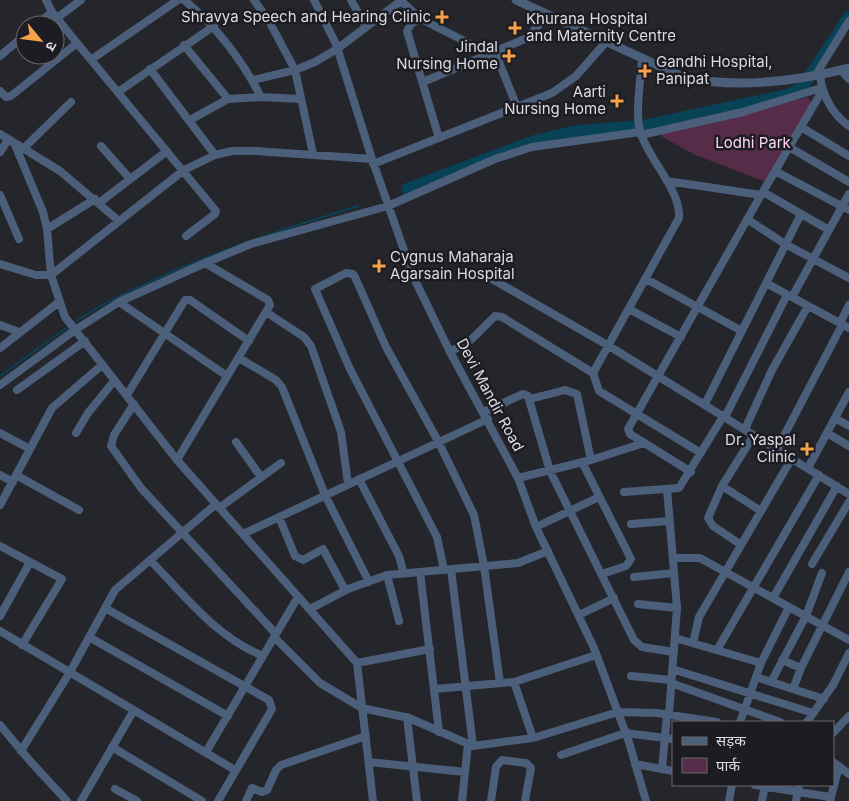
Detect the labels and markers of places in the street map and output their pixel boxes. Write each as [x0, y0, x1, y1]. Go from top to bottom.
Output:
place label: Shravya Speech and Hearing Clinic [181, 7, 431, 26]
place label: Khurana Hospital and Maternity Centre [526, 9, 676, 45]
marker: Shravya Speech and Hearing Clinic [435, 10, 449, 24]
marker: Khurana Hospital and Maternity Centre [508, 21, 522, 35]
place label: Jindal Nursing Home [396, 37, 498, 73]
marker: Jindal Nursing Home [502, 49, 516, 63]
place label: Gandhi Hospital, Panipat [656, 52, 773, 88]
marker: Gandhi Hospital, Panipat [638, 64, 652, 78]
place label: Aarti Nursing Home [504, 82, 606, 118]
marker: Aarti Nursing Home [610, 94, 624, 108]
place label: Cygnus Maharaja Agarsain Hospital [390, 247, 515, 283]
marker: Cygnus Maharaja Agarsain Hospital [372, 259, 386, 273]
place label: Dr. Yaspal Clinic [725, 430, 796, 466]
marker: Dr. Yaspal Clinic [800, 442, 814, 456]

